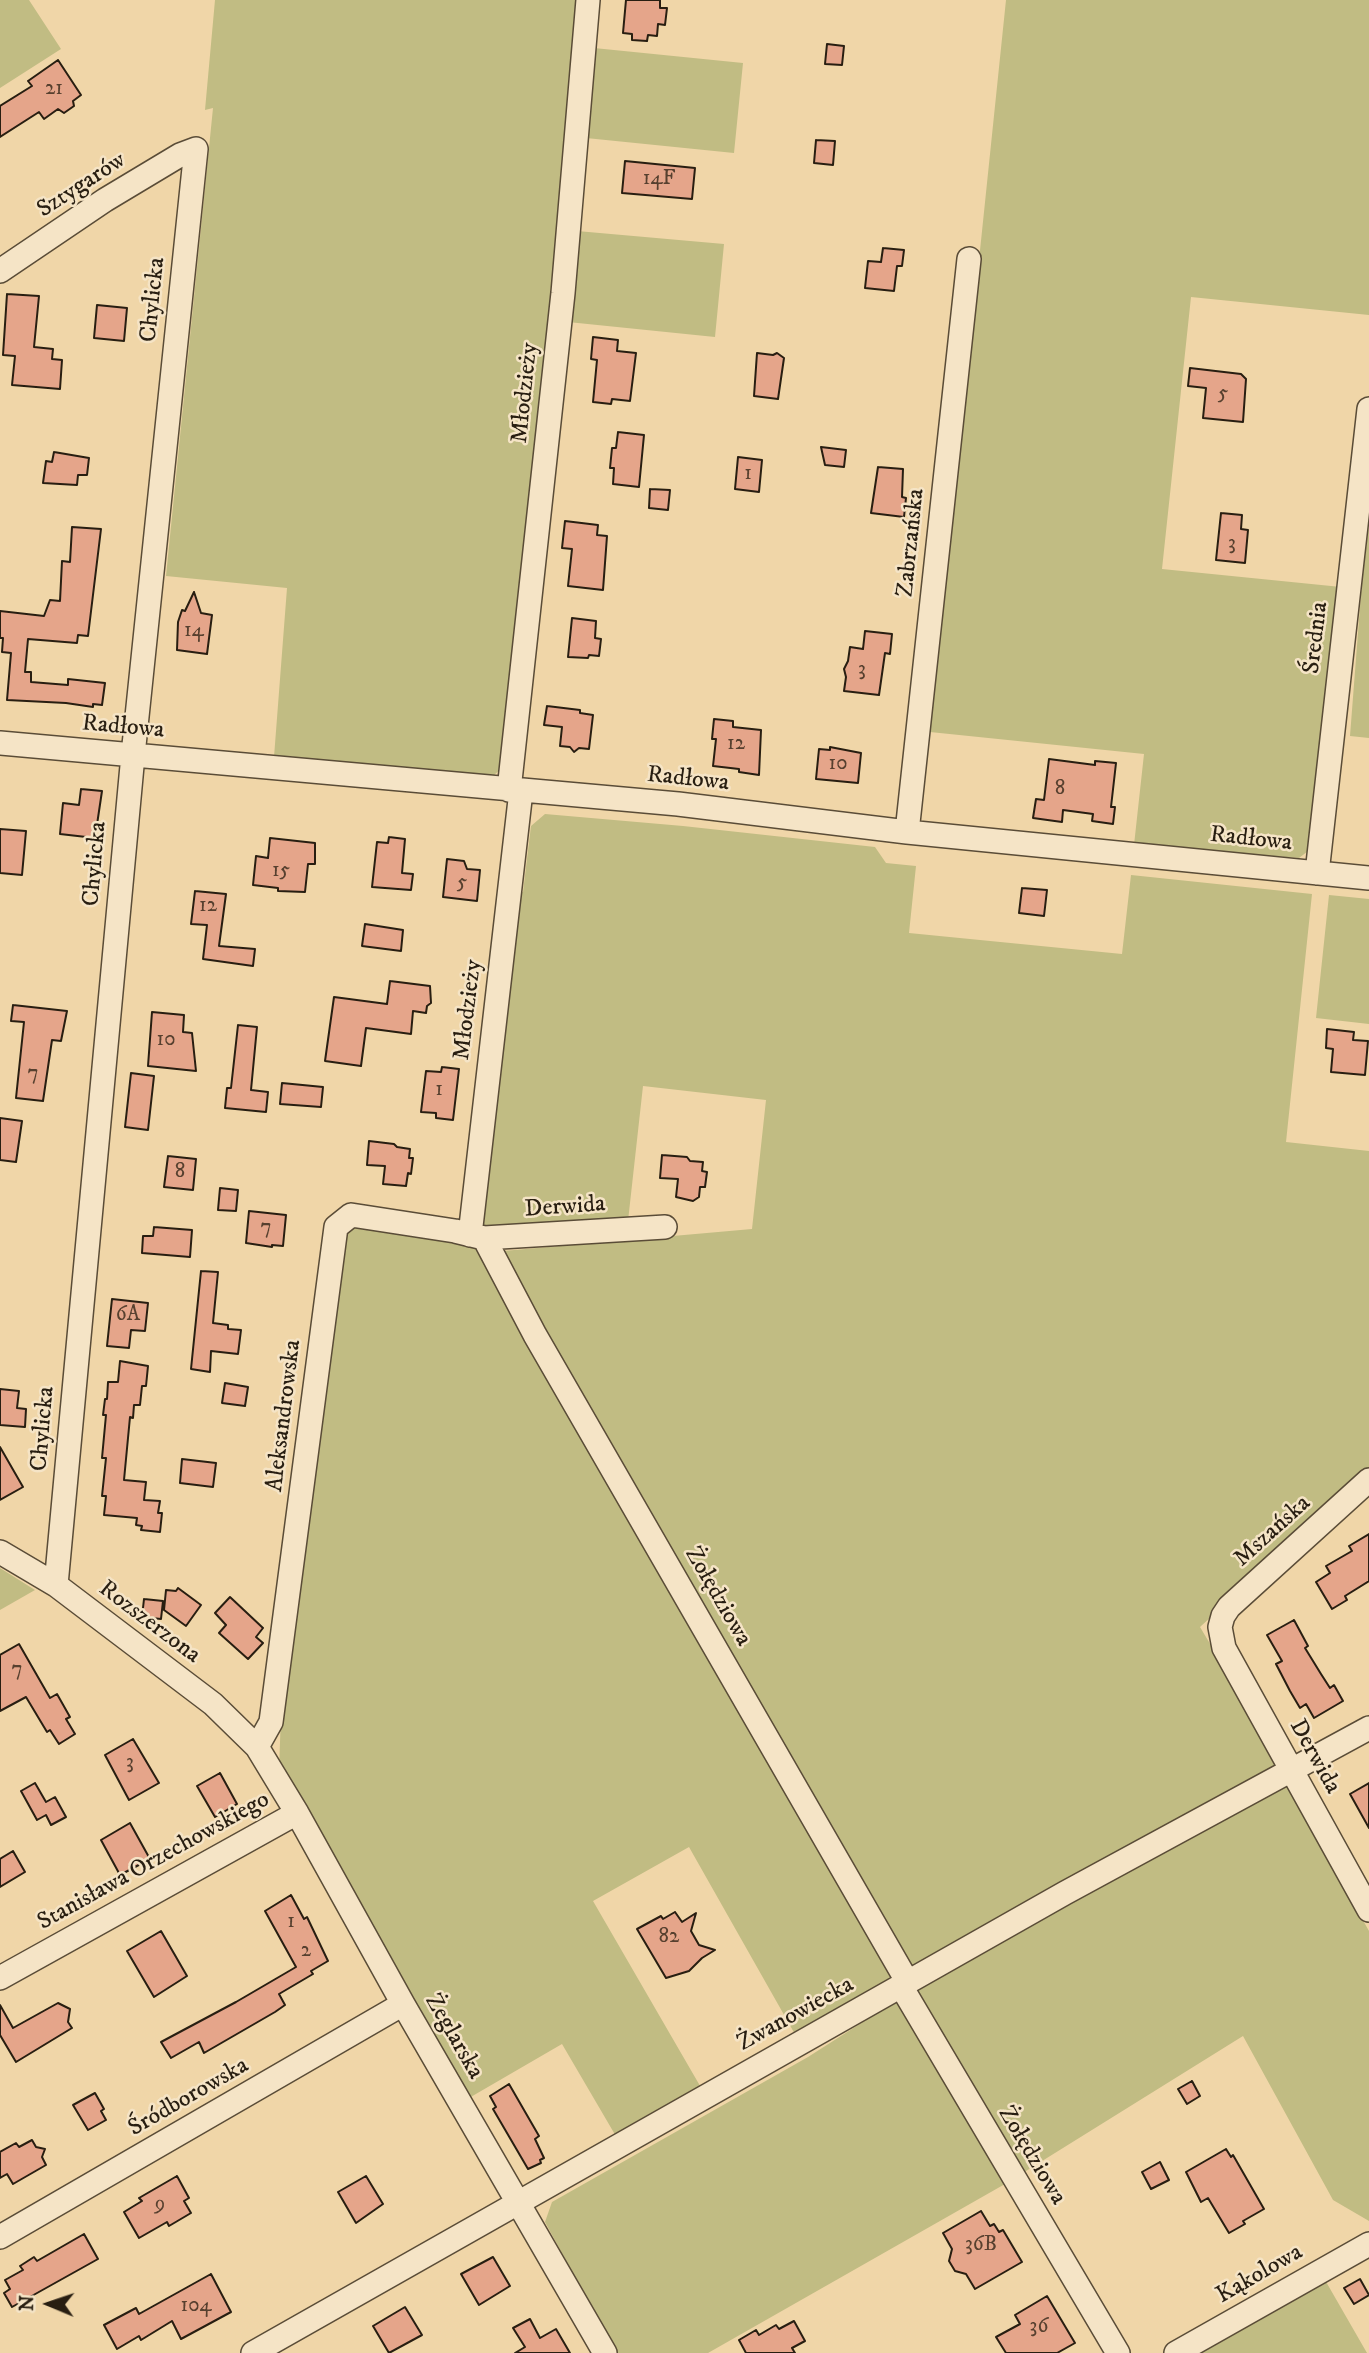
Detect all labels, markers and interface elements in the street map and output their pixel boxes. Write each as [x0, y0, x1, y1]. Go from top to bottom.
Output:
house number: 21 [45, 77, 63, 103]
street label: Sztygarów [32, 147, 132, 225]
house number: 14F [643, 167, 675, 193]
street label: Chylicka [135, 256, 173, 344]
street label: Młodzieży [506, 341, 546, 445]
house number: 5 [1218, 382, 1228, 408]
house number: 1 [744, 462, 752, 488]
street label: Zabrzańska [892, 487, 932, 599]
house number: 3 [1228, 532, 1236, 558]
street label: Średnia [1298, 600, 1336, 676]
house number: 14 [184, 619, 204, 645]
house number: 3 [858, 658, 866, 684]
street label: Radłowa [81, 710, 165, 746]
house number: 12 [727, 732, 745, 758]
house number: 10 [829, 752, 847, 778]
street label: Radłowa [646, 761, 730, 799]
house number: 8 [1055, 777, 1065, 803]
street label: Chylicka [78, 820, 114, 908]
street label: Radłowa [1209, 821, 1293, 859]
house number: 15 [272, 859, 290, 885]
house number: 5 [457, 871, 467, 897]
house number: 12 [199, 894, 217, 920]
street label: Młodzieży [449, 958, 489, 1062]
house number: 10 [157, 1028, 175, 1054]
house number: 7 [27, 1062, 39, 1088]
house number: 1 [435, 1078, 443, 1104]
house number: 8 [175, 1160, 185, 1186]
street label: Derwida [524, 1191, 606, 1225]
house number: 7 [260, 1216, 272, 1242]
house number: 6A [116, 1303, 140, 1329]
street label: Aleksandrowska [261, 1338, 309, 1494]
street label: Chylicka [26, 1385, 62, 1473]
street label: Mszańska [1229, 1490, 1317, 1574]
street label: Żołędziowa [677, 1542, 757, 1652]
street label: Rozszerzona [92, 1575, 206, 1671]
house number: 7 [11, 1658, 23, 1684]
street label: Derwida [1282, 1715, 1346, 1799]
house number: 3 [126, 1751, 134, 1777]
street label: Stanisława Orzechowskiego [33, 1786, 275, 1938]
house number: 1 [287, 1910, 295, 1936]
house number: 82 [659, 1925, 679, 1951]
house number: 2 [301, 1939, 311, 1965]
street label: Żwanowiecka [733, 1971, 859, 2059]
street label: Żeglarska [417, 1989, 489, 2085]
street label: Śródborowska [124, 2052, 254, 2144]
street label: Żołędziowa [990, 2102, 1072, 2210]
house number: 9 [155, 2193, 165, 2219]
house number: 36B [965, 2233, 997, 2259]
street label: Kąkolowa [1212, 2239, 1308, 2311]
north arrow [14, 2269, 84, 2339]
house number: 104 [181, 2294, 211, 2320]
text: N [16, 2295, 39, 2311]
house number: 36 [1030, 2315, 1048, 2341]

